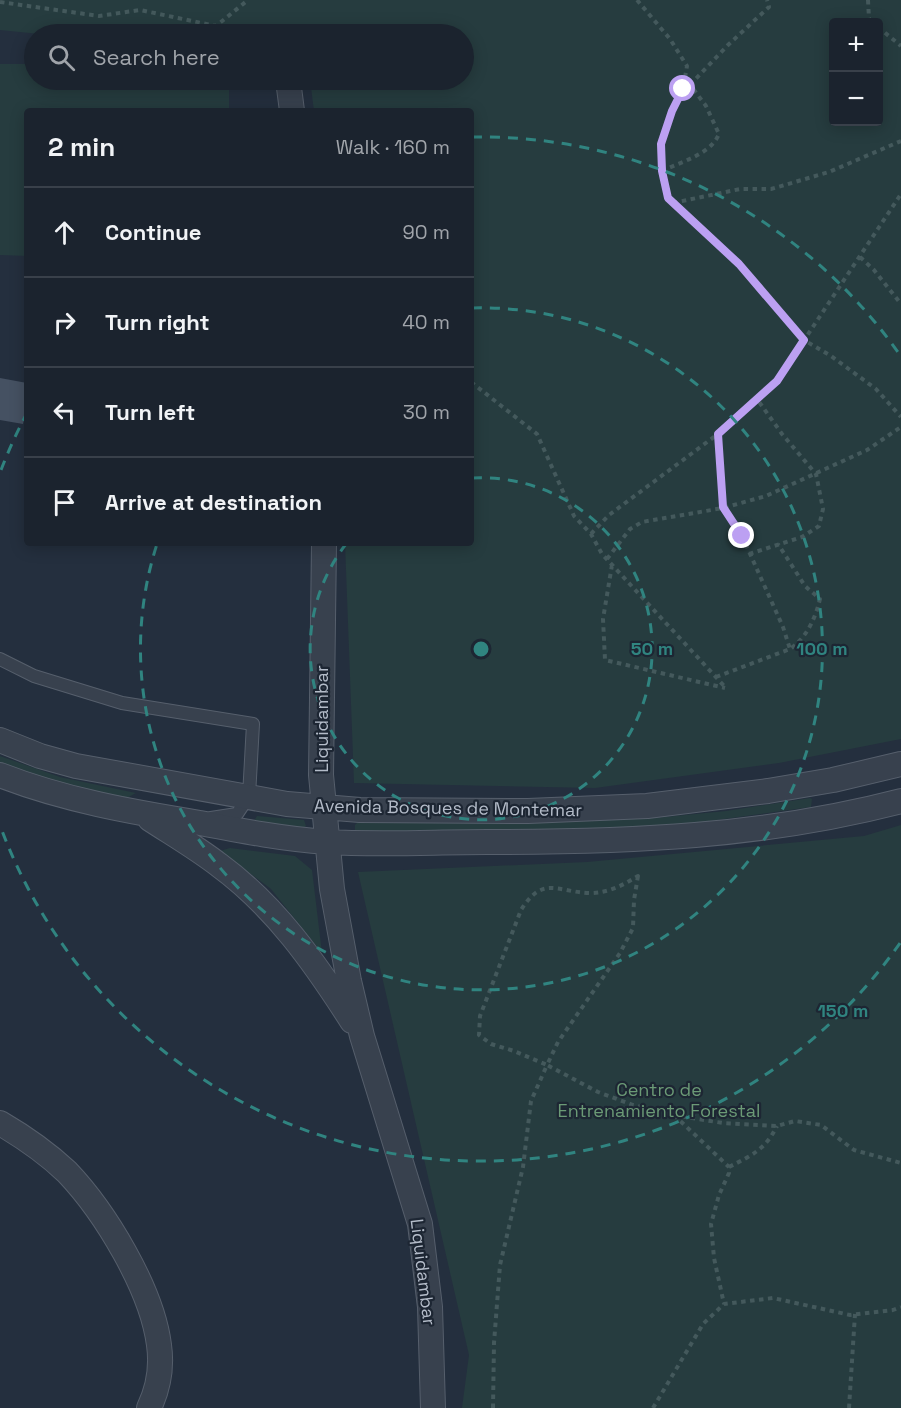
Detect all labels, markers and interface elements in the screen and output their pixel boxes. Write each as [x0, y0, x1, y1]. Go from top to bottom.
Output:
map controls [829, 18, 883, 126]
button: + [829, 18, 883, 72]
search box [24, 24, 474, 90]
icon: search [45, 41, 78, 74]
text: Search here [93, 43, 220, 71]
button: − [829, 72, 883, 126]
route start [669, 75, 695, 101]
text: 2 min [48, 130, 115, 164]
text: Walk · 160 m [336, 134, 450, 160]
icon: ahead [48, 216, 81, 249]
text: Continue [105, 218, 201, 246]
text: 90 m [403, 219, 450, 245]
icon: right [48, 306, 81, 339]
text: Turn right [105, 308, 210, 336]
text: 40 m [402, 309, 450, 335]
icon: left [48, 396, 81, 429]
text: Turn left [105, 398, 195, 426]
text: 30 m [403, 399, 450, 425]
icon: arrive [48, 486, 81, 519]
text: Arrive at destination [105, 488, 322, 516]
route end [728, 522, 754, 548]
text: 50 m [631, 637, 673, 660]
text: 100 m [796, 637, 848, 660]
centre of rings [471, 639, 491, 659]
street label: Liquidambar [310, 665, 333, 773]
street label: Avenida Bosques de Montemar [314, 794, 583, 821]
text: 150 m [818, 999, 868, 1022]
park label: Centro de Entrenamiento Forestal [558, 1078, 760, 1122]
street label: Liquidambar [406, 1217, 441, 1327]

